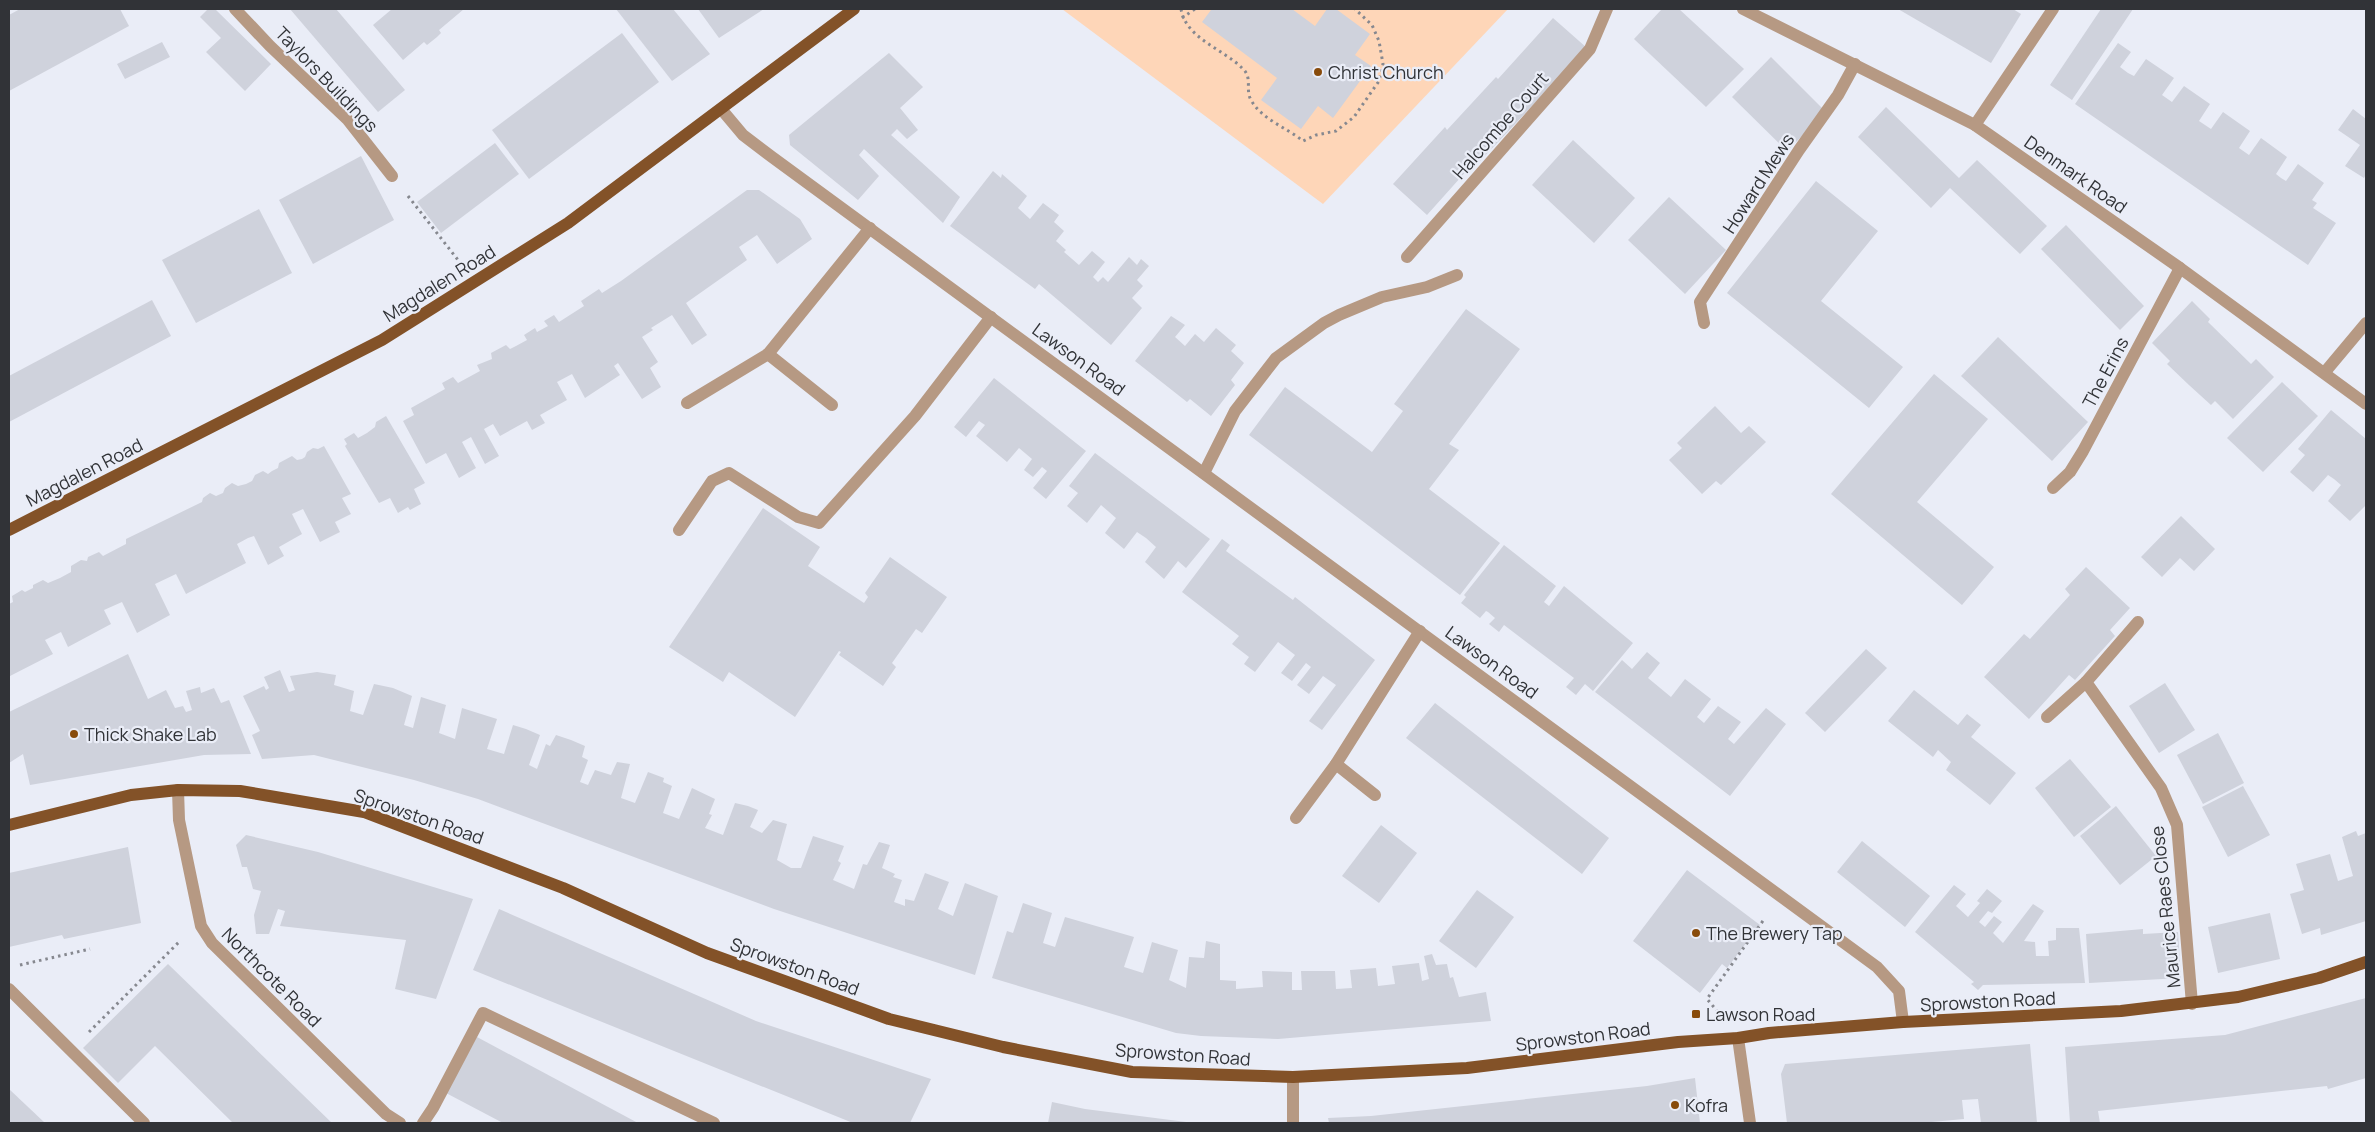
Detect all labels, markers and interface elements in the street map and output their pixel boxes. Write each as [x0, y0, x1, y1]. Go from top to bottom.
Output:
street label: Taylors Buildings [270, 21, 384, 137]
place label: Christ Church [1328, 60, 1444, 84]
marker: Christ Church [1312, 66, 1324, 78]
street label: Halcombe Court [1447, 66, 1553, 184]
street label: Howard Mews [1717, 128, 1799, 238]
street label: Denmark Road [2020, 130, 2132, 218]
street label: Magdalen Road [378, 239, 500, 327]
street label: Lawson Road [1028, 317, 1130, 401]
street label: The Erins [2076, 333, 2134, 411]
street label: Magdalen Road [22, 432, 146, 512]
street label: Lawson Road [1441, 620, 1543, 704]
place label: Thick Shake Lab [84, 722, 217, 746]
marker: Thick Shake Lab [68, 728, 80, 740]
street label: Sprowston Road [351, 783, 487, 849]
street label: Maurice Raes Close [2145, 825, 2185, 989]
place label: The Brewery Tap [1706, 921, 1843, 945]
street label: Northcote Road [217, 922, 327, 1032]
marker: The Brewery Tap [1690, 927, 1702, 939]
street label: Sprowston Road [727, 932, 863, 1000]
street label: Sprowston Road [1920, 985, 2056, 1017]
place label: Lawson Road [1706, 1002, 1815, 1026]
marker: Lawson Road [1690, 1008, 1702, 1020]
street label: Sprowston Road [1514, 1016, 1652, 1056]
street label: Sprowston Road [1114, 1037, 1252, 1071]
place label: Kofra [1685, 1093, 1728, 1117]
marker: Kofra [1669, 1099, 1681, 1111]

